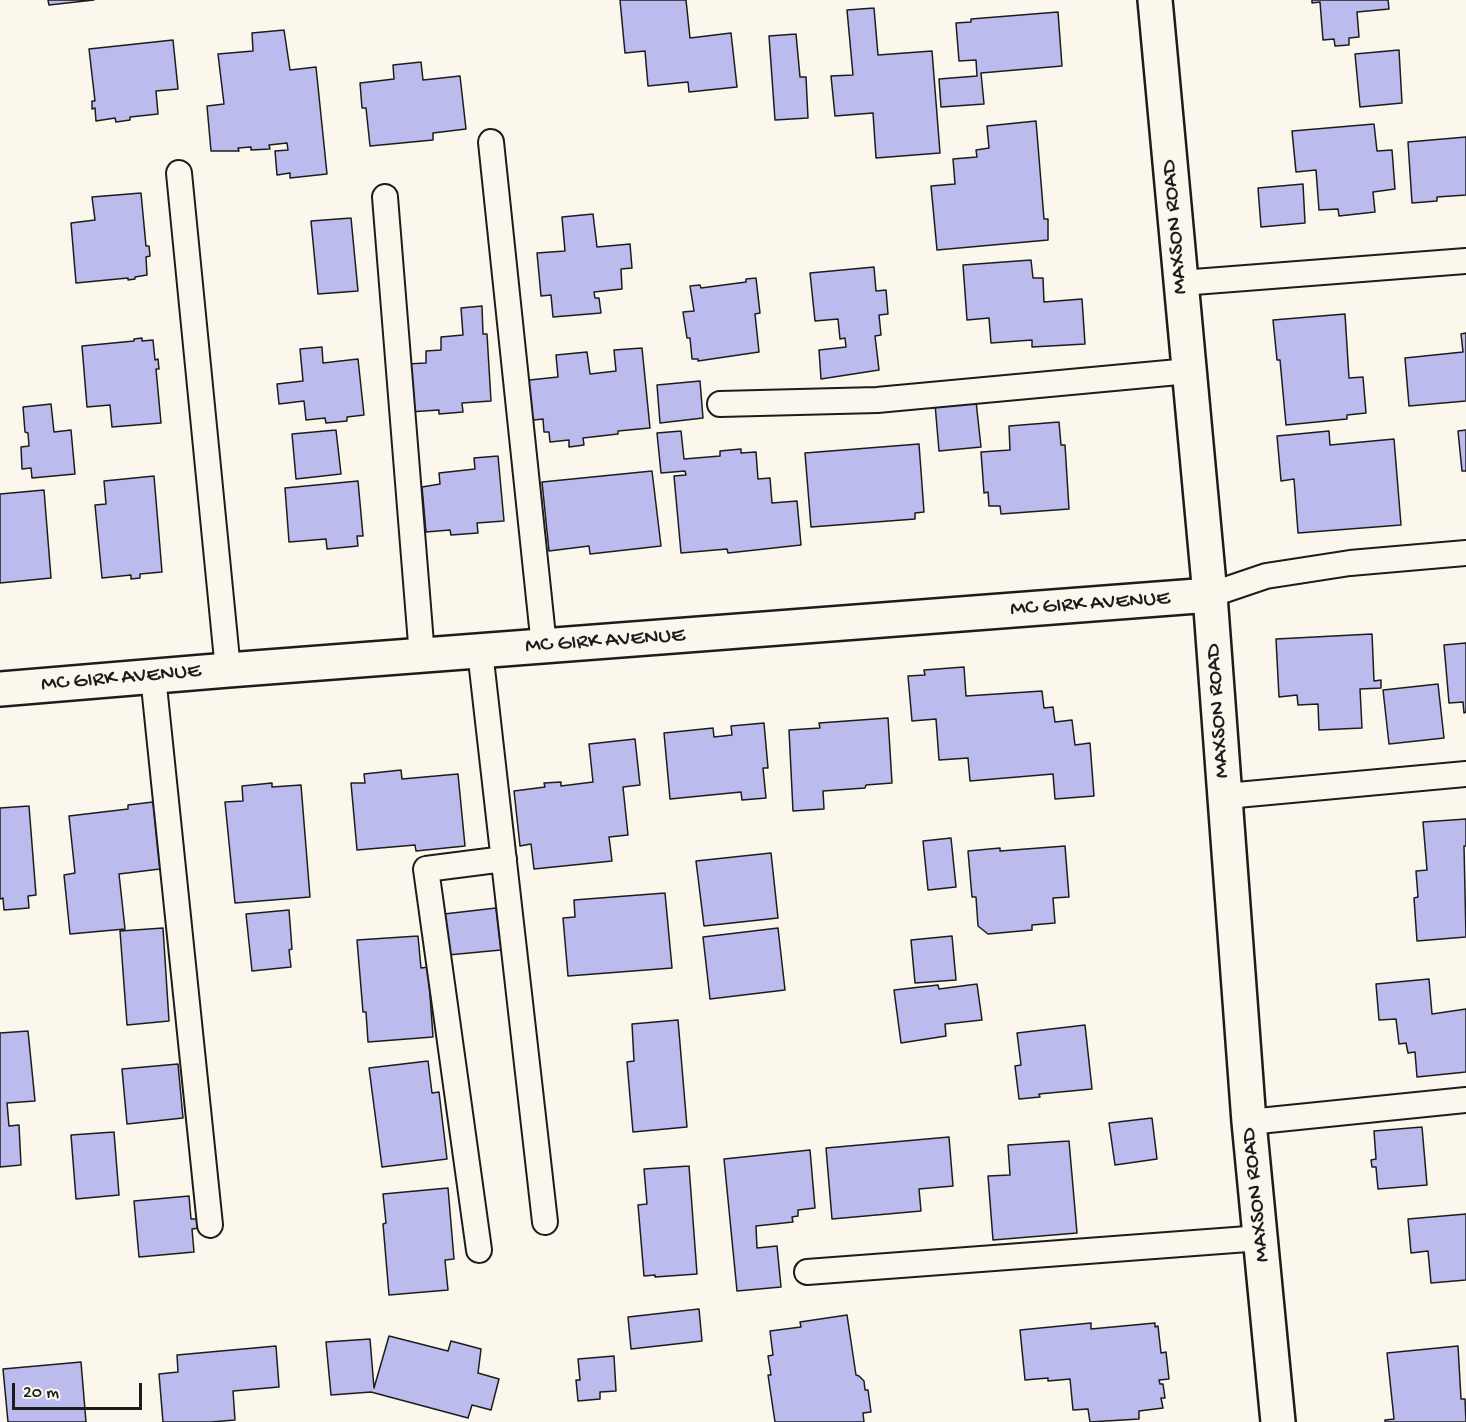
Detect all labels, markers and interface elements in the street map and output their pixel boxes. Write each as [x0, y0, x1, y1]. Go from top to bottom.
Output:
street label: MAXSON ROAD [1157, 159, 1195, 295]
street label: MC GIRK AVENUE [1009, 586, 1171, 624]
street label: MC GIRK AVENUE [524, 623, 686, 661]
street label: MAXSON ROAD [1201, 643, 1237, 779]
street label: MC GIRK AVENUE [40, 659, 202, 699]
street label: MAXSON ROAD [1237, 1126, 1277, 1264]
scale bar [15, 1371, 146, 1409]
text: 20 m [23, 1383, 59, 1404]

